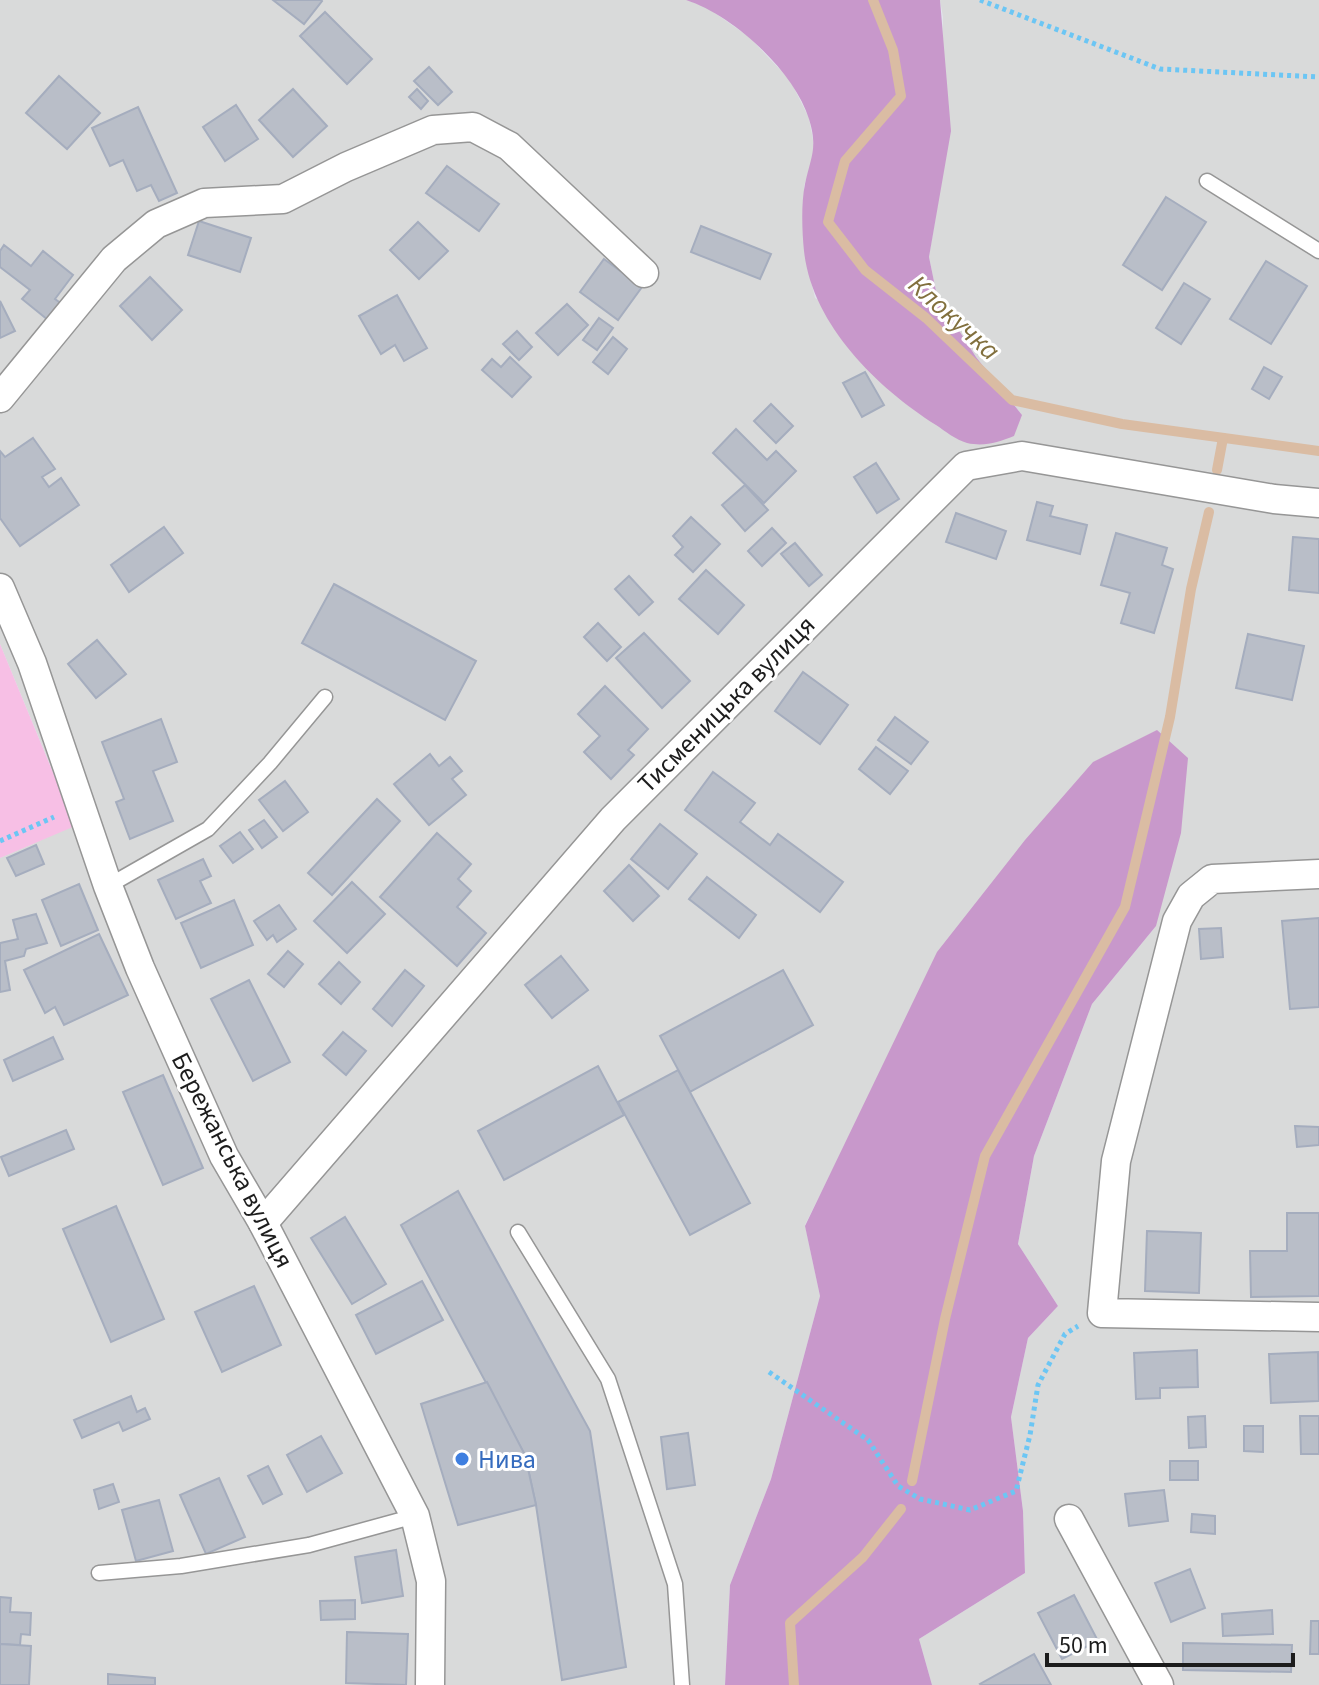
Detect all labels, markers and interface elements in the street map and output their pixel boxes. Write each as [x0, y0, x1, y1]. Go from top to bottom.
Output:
water label: Клокучка [899, 266, 1009, 370]
street label: Тисменицька вулиця [629, 607, 823, 801]
street label: Бережанська вулиця [162, 1046, 303, 1274]
place label: Нива [478, 1441, 536, 1478]
marker: Нива [453, 1450, 471, 1468]
scale bar [1047, 1617, 1293, 1667]
text: 50 m [1059, 1628, 1108, 1663]

